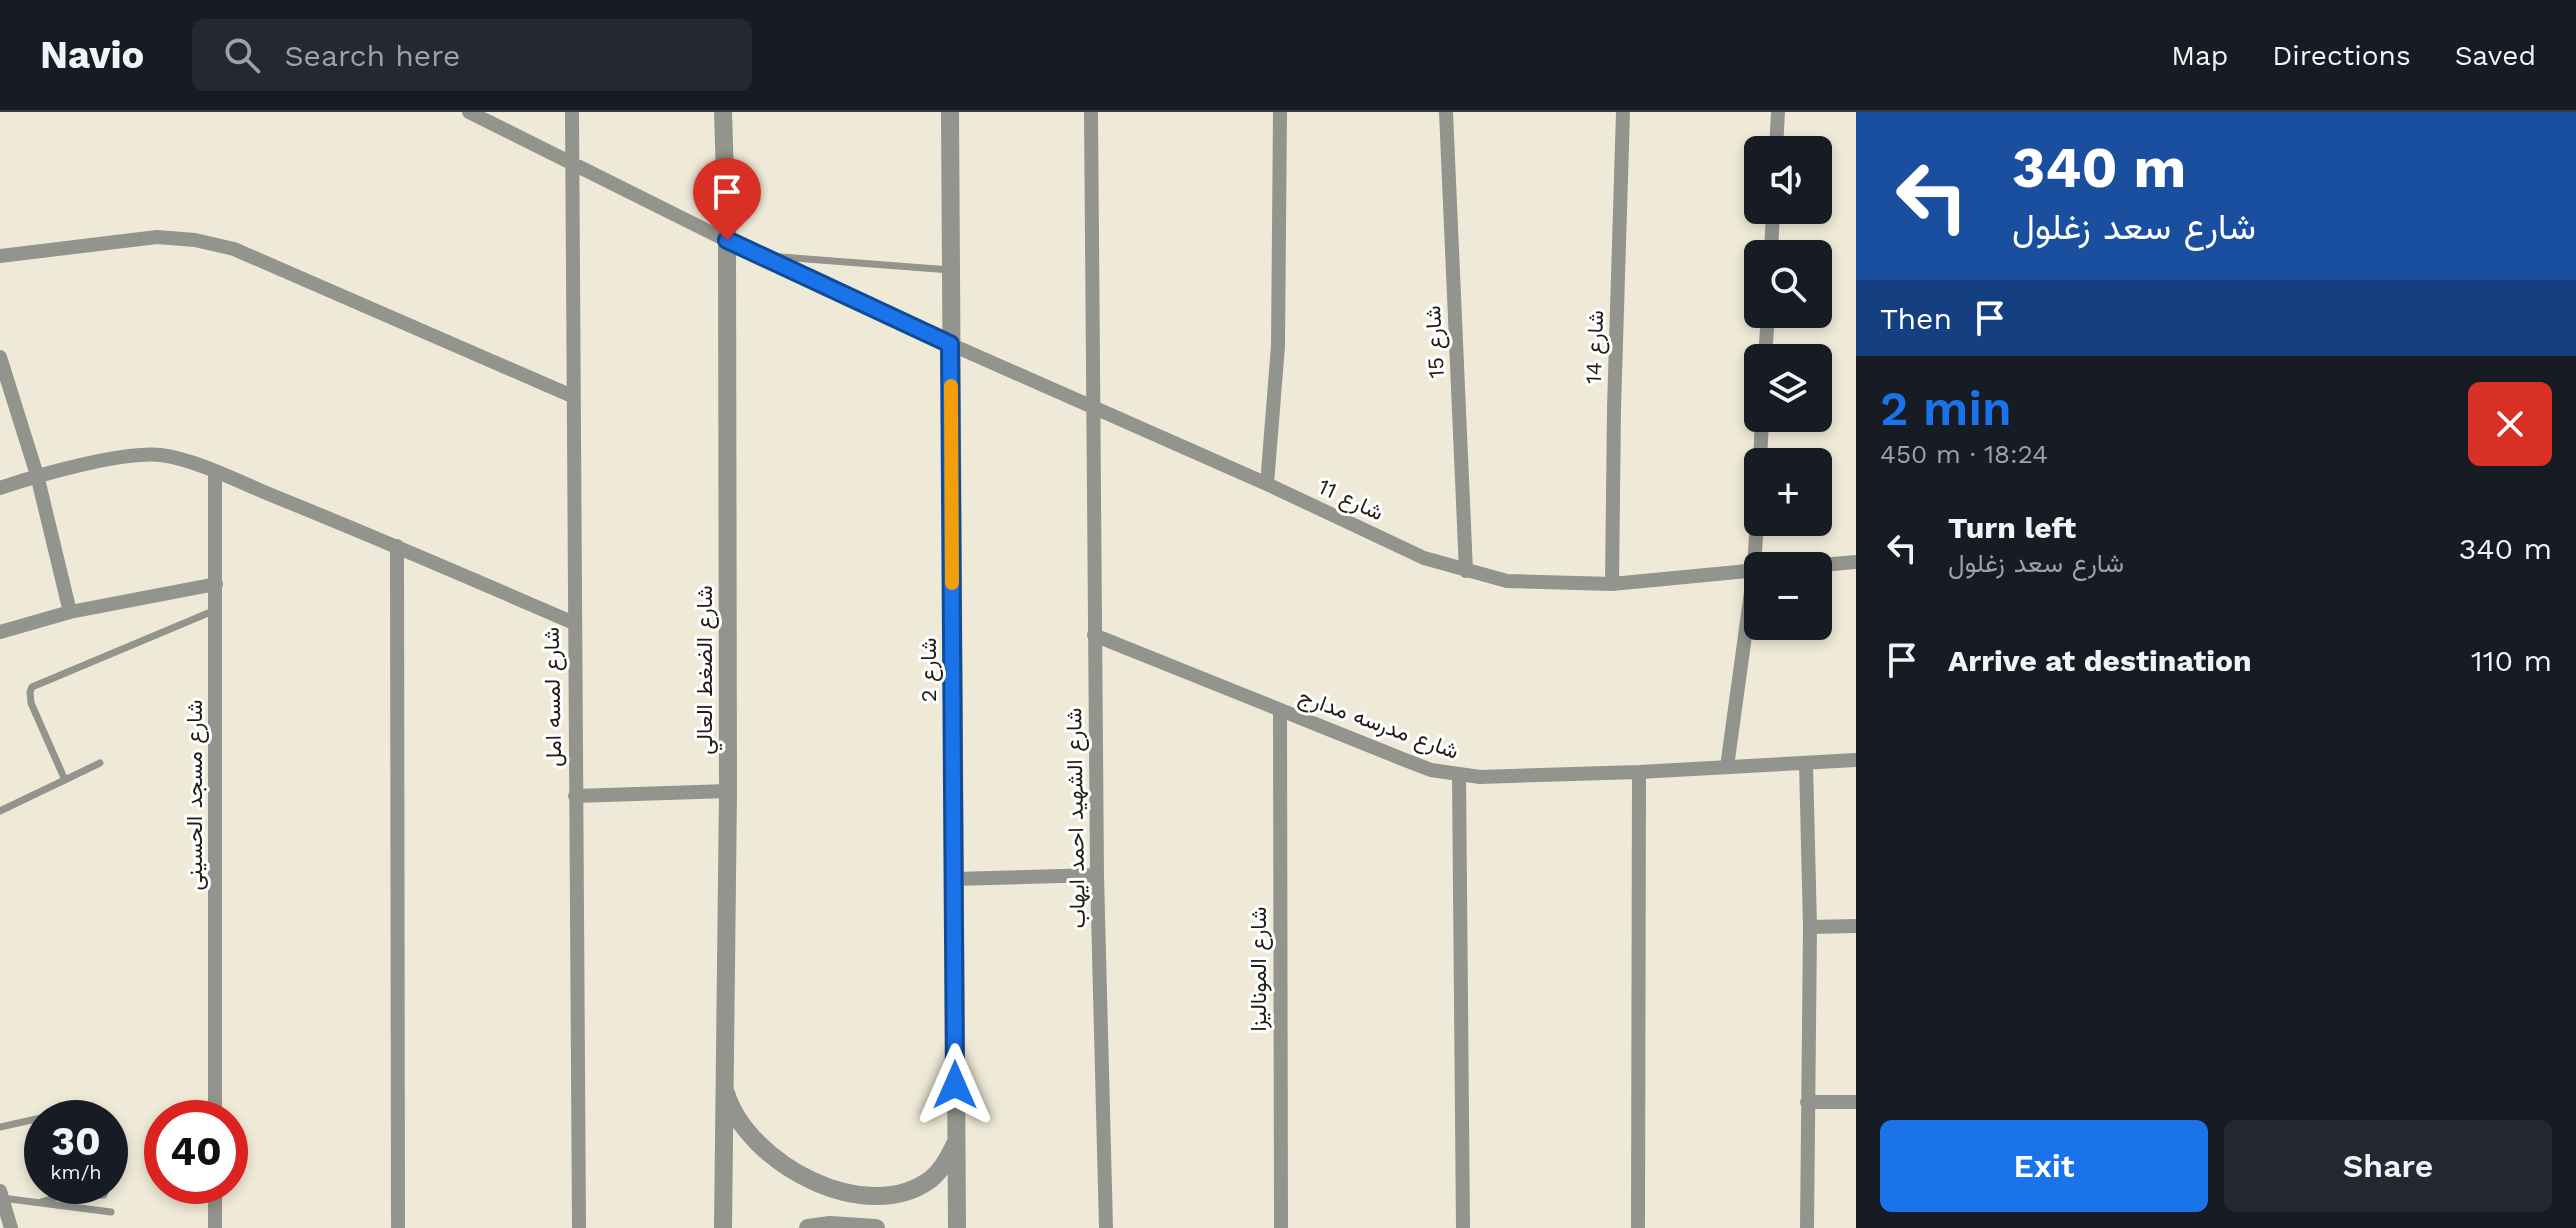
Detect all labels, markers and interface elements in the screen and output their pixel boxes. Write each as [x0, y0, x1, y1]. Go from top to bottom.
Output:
search box [192, 19, 752, 91]
text: Navio [40, 33, 144, 77]
icon: search [220, 33, 264, 77]
text: Search here [284, 38, 460, 73]
text: Map [2171, 39, 2228, 72]
text: Directions [2272, 39, 2411, 72]
text: Saved [2455, 39, 2536, 72]
text: 340 m [2012, 135, 2186, 201]
map controls [1744, 136, 1832, 640]
button: sound [1744, 136, 1832, 224]
icon: left [1880, 144, 1984, 248]
pin [693, 158, 761, 240]
icon: arrive [705, 170, 749, 214]
text: شارع سعد زغلول [2012, 206, 2256, 248]
button: search [1744, 240, 1832, 328]
icon: arrive [1968, 296, 2012, 340]
text: Then [1880, 301, 1952, 336]
street label: شارع 15 [1420, 305, 1451, 379]
street label: شارع 14 [1581, 310, 1610, 384]
button: layers [1744, 344, 1832, 432]
text: 2 min [1880, 380, 2012, 437]
button: close [2468, 382, 2552, 466]
text: 450 m · 18:24 [1880, 439, 2048, 469]
button: + [1744, 448, 1832, 536]
street label: شارع 11 [1313, 474, 1387, 527]
text: Turn left [1948, 510, 2076, 545]
icon: left [1880, 526, 1924, 570]
text: 340 m [2459, 531, 2552, 566]
text: شارع سعد زغلول [1948, 548, 2124, 578]
button: − [1744, 552, 1832, 640]
street label: شارع الضغط العالي [692, 585, 723, 755]
street label: شارع لمسه امل [539, 627, 568, 767]
street label: شارع 2 [916, 638, 943, 702]
icon: arrive [1880, 638, 1924, 682]
text: Arrive at destination [1948, 643, 2252, 678]
text: 110 m [2471, 643, 2552, 678]
street label: شارع مدرسه مدارج [1295, 683, 1462, 766]
street label: شارع مسجد الحسينى [182, 700, 209, 890]
street label: شارع الشهيد احمد ايهاب [1061, 707, 1092, 929]
street label: شارع الموناليزا [1246, 907, 1273, 1031]
position arrow [913, 1043, 997, 1127]
speed limit sign: 40 [144, 1100, 248, 1204]
text: 30 [51, 1118, 101, 1165]
button: Exit [1880, 1120, 2208, 1212]
button: Share [2224, 1120, 2552, 1212]
text: km/h [50, 1160, 102, 1184]

